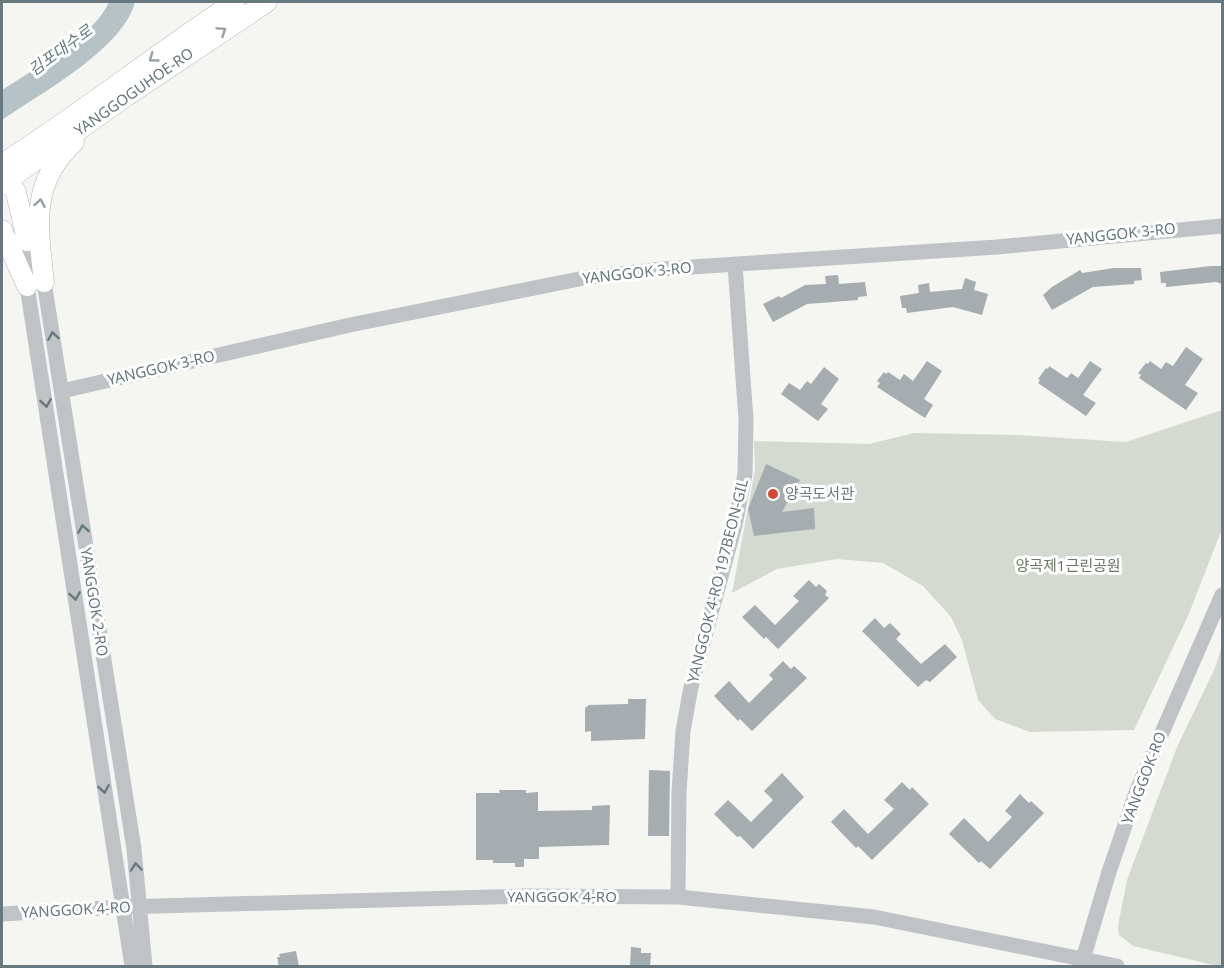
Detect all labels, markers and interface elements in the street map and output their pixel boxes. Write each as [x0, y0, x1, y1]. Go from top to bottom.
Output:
water label: 김포대수로 [24, 19, 97, 81]
one-way arrow [216, 28, 227, 39]
street label: YANGGOGUHOE-RO [70, 43, 197, 140]
one-way arrow [148, 51, 159, 62]
one-way arrow [34, 198, 46, 207]
street label: YANGGOK 3-RO [1065, 217, 1177, 249]
street label: YANGGOK 3-RO [581, 256, 693, 288]
one-way arrow [47, 331, 59, 341]
street label: YANGGOK 3-RO [105, 345, 217, 389]
one-way arrow [40, 399, 52, 408]
street label: YANGGOK 4-RO 197BEON-GIL [682, 477, 752, 685]
place label: 양곡도서관 [785, 483, 854, 503]
marker: 양곡도서관 [766, 487, 780, 501]
one-way arrow [77, 524, 89, 533]
street label: YANGGOK 2-RO [77, 546, 113, 658]
park label: 양곡제1근린공원 [1015, 555, 1121, 575]
one-way arrow [69, 592, 81, 601]
street label: YANGGOK-RO [1116, 729, 1170, 827]
one-way arrow [98, 784, 110, 794]
one-way arrow [130, 862, 143, 871]
street label: YANGGOK 4-RO [507, 886, 617, 906]
street label: YANGGOK 4-RO [21, 896, 131, 922]

